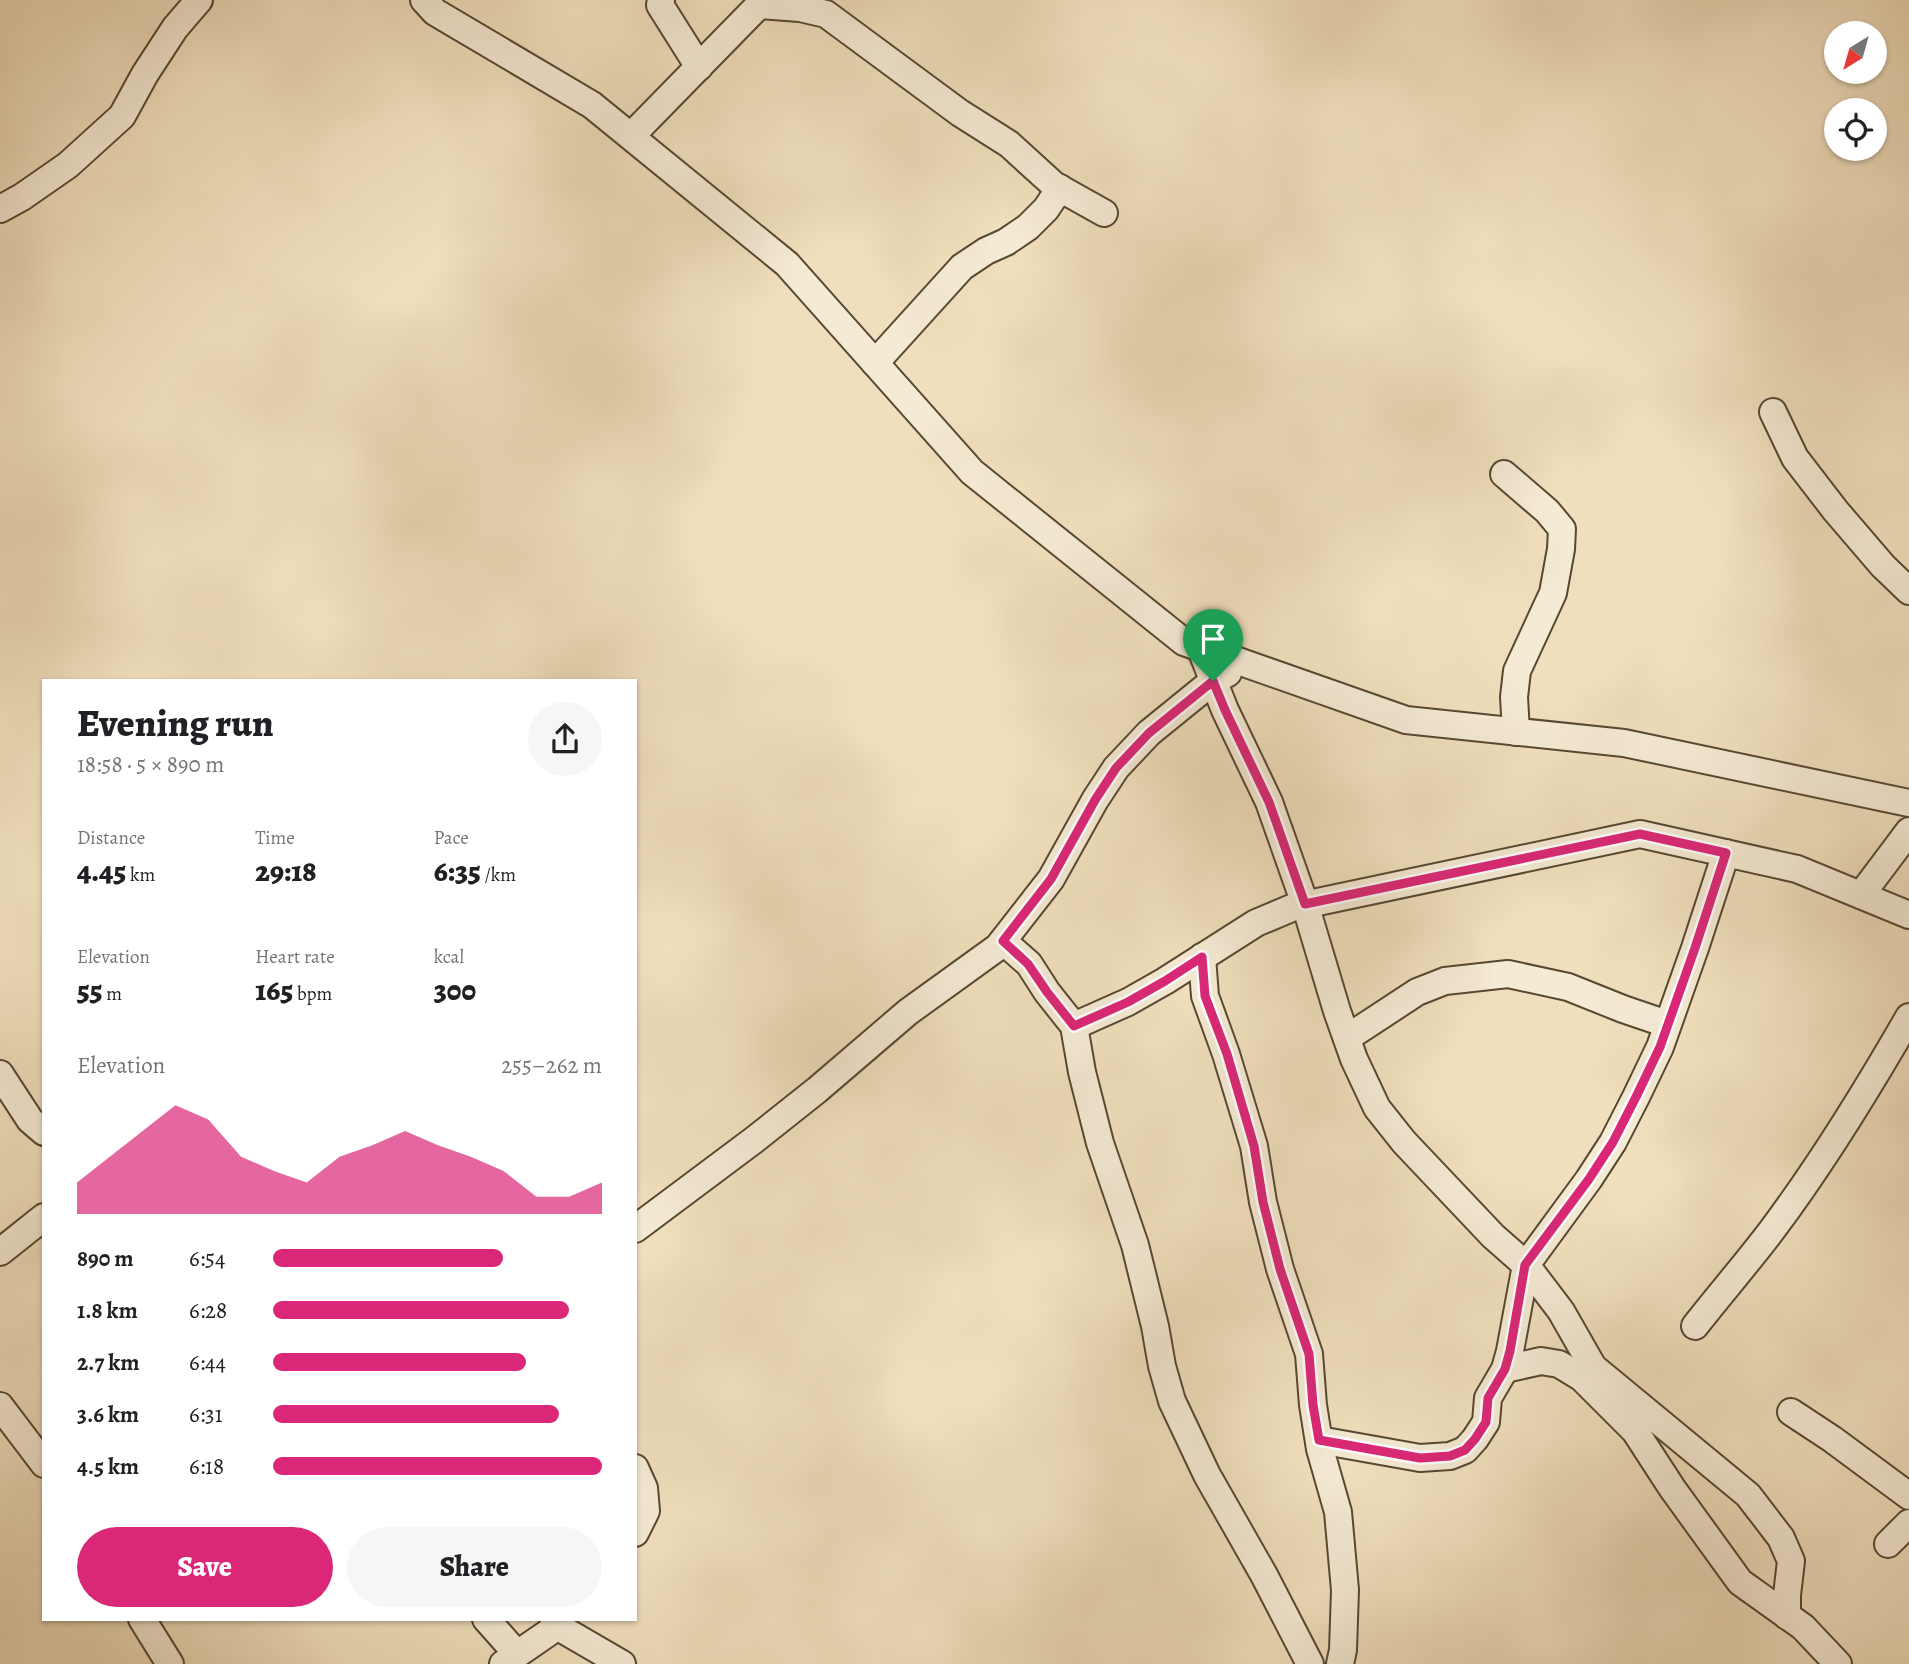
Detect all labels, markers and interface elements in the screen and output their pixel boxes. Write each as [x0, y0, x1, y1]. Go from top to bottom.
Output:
north arrow [1824, 21, 1886, 84]
map controls [1824, 21, 1887, 161]
button: locate [1824, 98, 1887, 161]
pin [1183, 609, 1243, 681]
icon: arrive [1194, 620, 1232, 658]
text: Evening run [77, 697, 274, 749]
button: share [528, 702, 602, 776]
text: 18:58 · 5 × 890 m [77, 749, 224, 780]
text: Distance [77, 825, 145, 851]
text: Time [255, 825, 295, 851]
text: Pace [434, 825, 469, 851]
text: 4.45 [77, 851, 126, 891]
text: 29:18 [255, 851, 316, 891]
text: 6:35 [434, 851, 481, 891]
text: km [126, 862, 155, 888]
text: /km [481, 862, 516, 888]
text: Elevation [77, 944, 150, 970]
text: Heart rate [255, 944, 335, 970]
text: kcal [434, 944, 464, 970]
text: 55 [77, 970, 103, 1010]
text: 165 [255, 970, 293, 1010]
text: 300 [434, 970, 476, 1010]
text: m [103, 981, 122, 1007]
text: bpm [293, 981, 332, 1007]
text: Elevation [77, 1050, 165, 1081]
text: 255–262 m [501, 1050, 602, 1081]
text: 890 m [77, 1243, 134, 1274]
text: 6:54 [189, 1243, 225, 1274]
text: 1.8 km [77, 1295, 138, 1326]
text: 6:28 [189, 1295, 227, 1326]
text: 2.7 km [77, 1347, 139, 1378]
text: 6:44 [189, 1347, 226, 1378]
text: 3.6 km [77, 1399, 139, 1430]
text: 6:31 [189, 1399, 223, 1430]
text: 4.5 km [77, 1451, 139, 1482]
text: 6:18 [189, 1451, 224, 1482]
button: Save [77, 1527, 333, 1607]
button: Share [347, 1527, 602, 1607]

